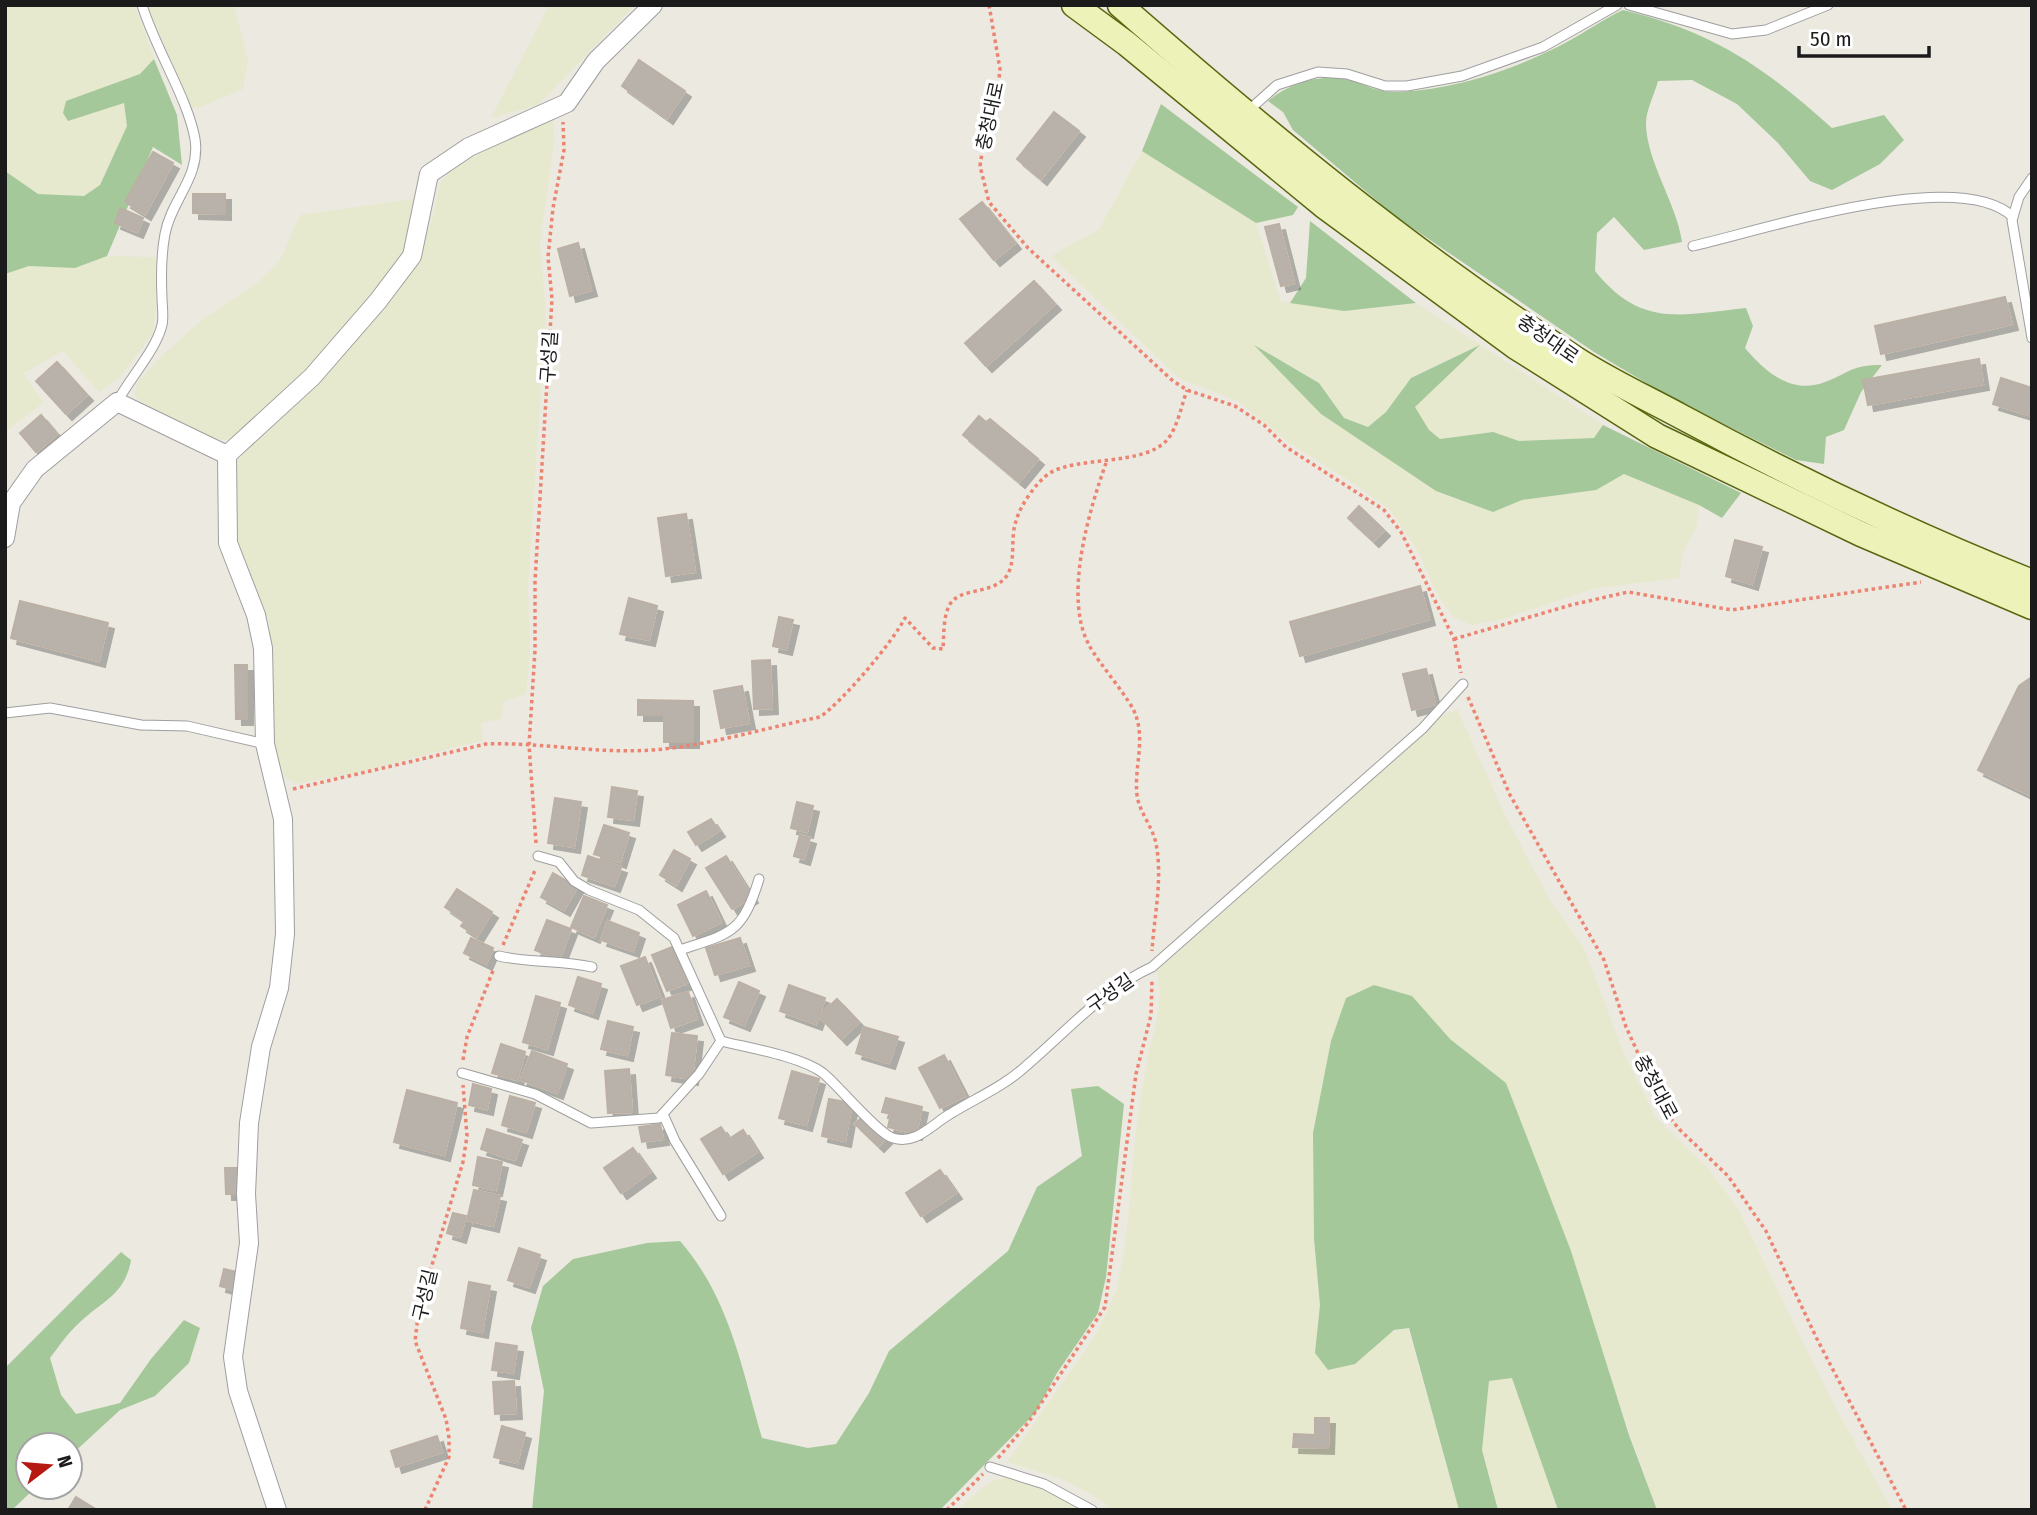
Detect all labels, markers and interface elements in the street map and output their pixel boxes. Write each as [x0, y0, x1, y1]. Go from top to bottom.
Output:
scale bar [1799, 14, 1928, 58]
text: 50 m [1810, 26, 1852, 52]
street label: 충청대로 [971, 79, 1009, 153]
street label: 충청대로 [1513, 310, 1583, 368]
street label: 구성길 [536, 330, 562, 384]
street label: 구성길 [1082, 969, 1138, 1017]
street label: 충청대로 [1629, 1051, 1683, 1123]
street label: 구성길 [408, 1267, 442, 1323]
north arrow [14, 1431, 84, 1501]
text: N [52, 1453, 77, 1470]

